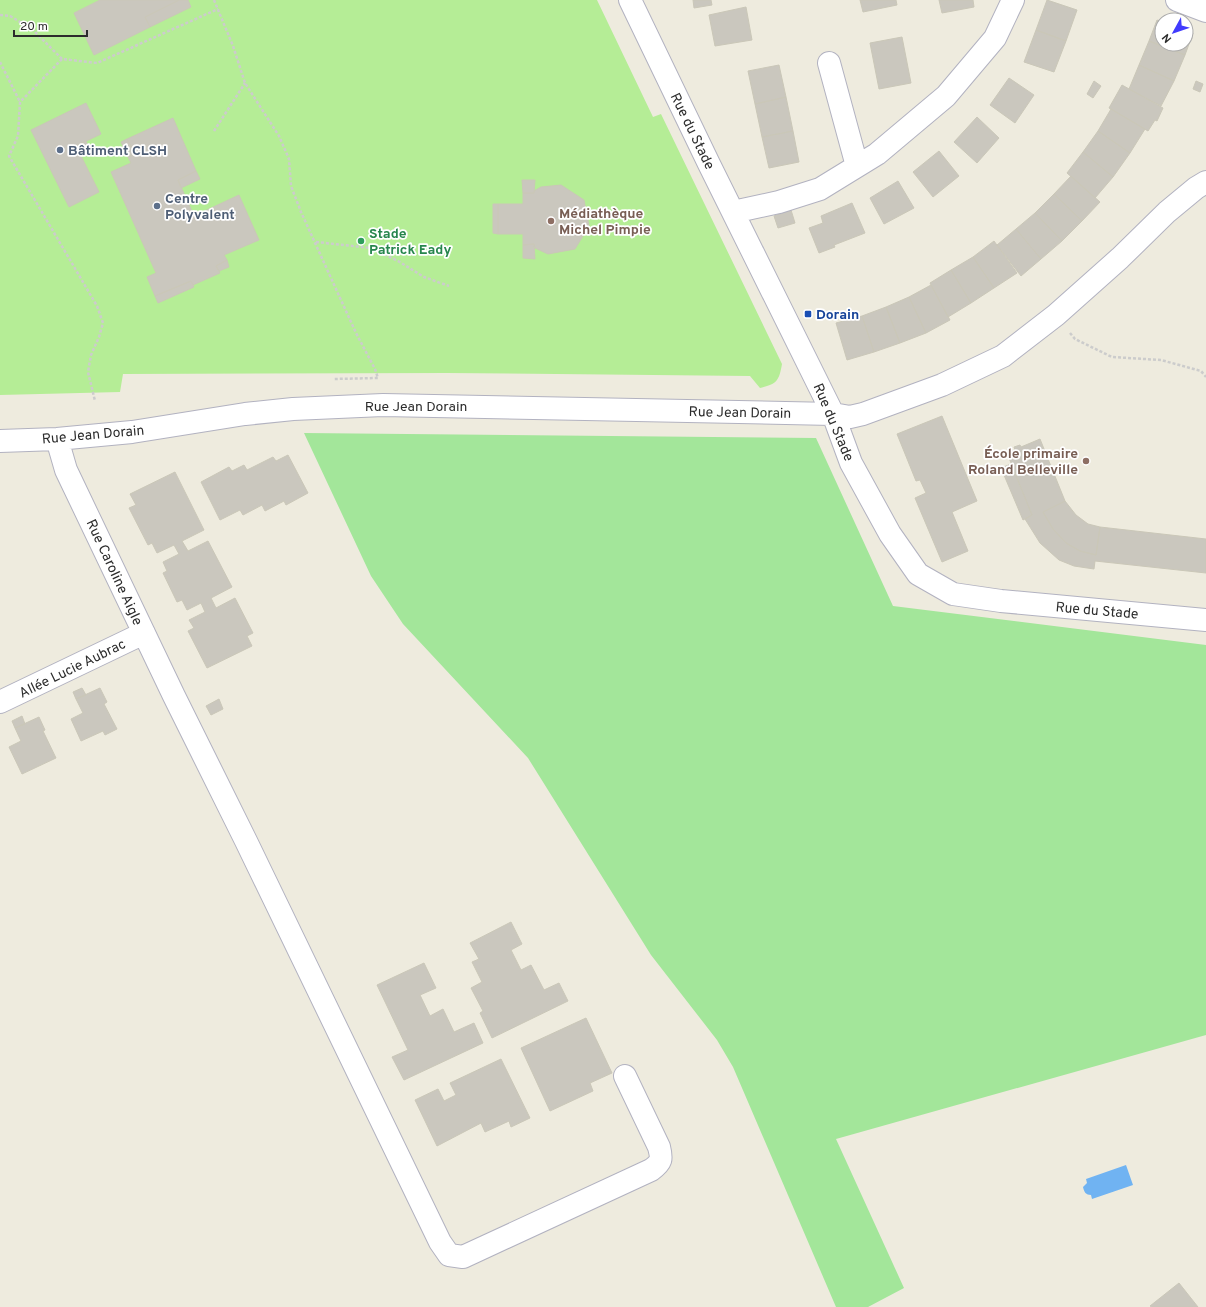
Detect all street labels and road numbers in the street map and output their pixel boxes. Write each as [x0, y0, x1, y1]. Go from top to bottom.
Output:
street label: Rue du Stade [666, 91, 718, 173]
street label: Rue du Stade [809, 381, 857, 464]
street label: Rue Jean Dorain [365, 399, 467, 416]
street label: Rue Jean Dorain [688, 404, 791, 423]
street label: Rue Jean Dorain [41, 423, 145, 448]
street label: Rue Caroline Aigle [82, 517, 146, 628]
street label: Rue du Stade [1055, 599, 1139, 624]
street label: Allée Lucie Aubrac [17, 636, 129, 703]

